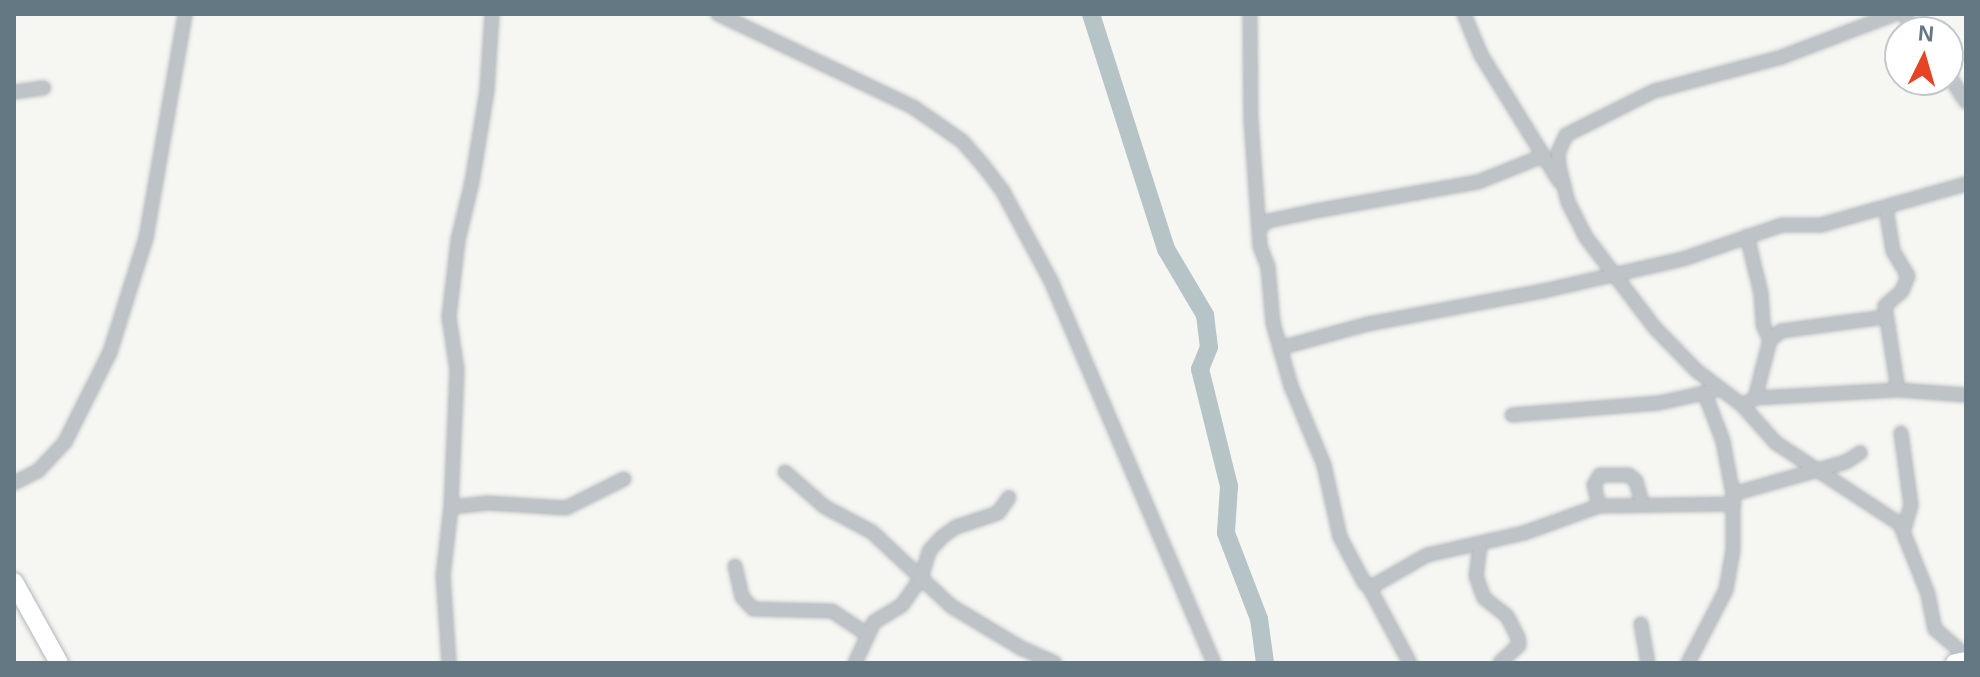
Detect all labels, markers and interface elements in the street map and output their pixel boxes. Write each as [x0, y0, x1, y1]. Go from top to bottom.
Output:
north arrow [1884, 16, 1964, 96]
text: N [1917, 20, 1935, 47]

